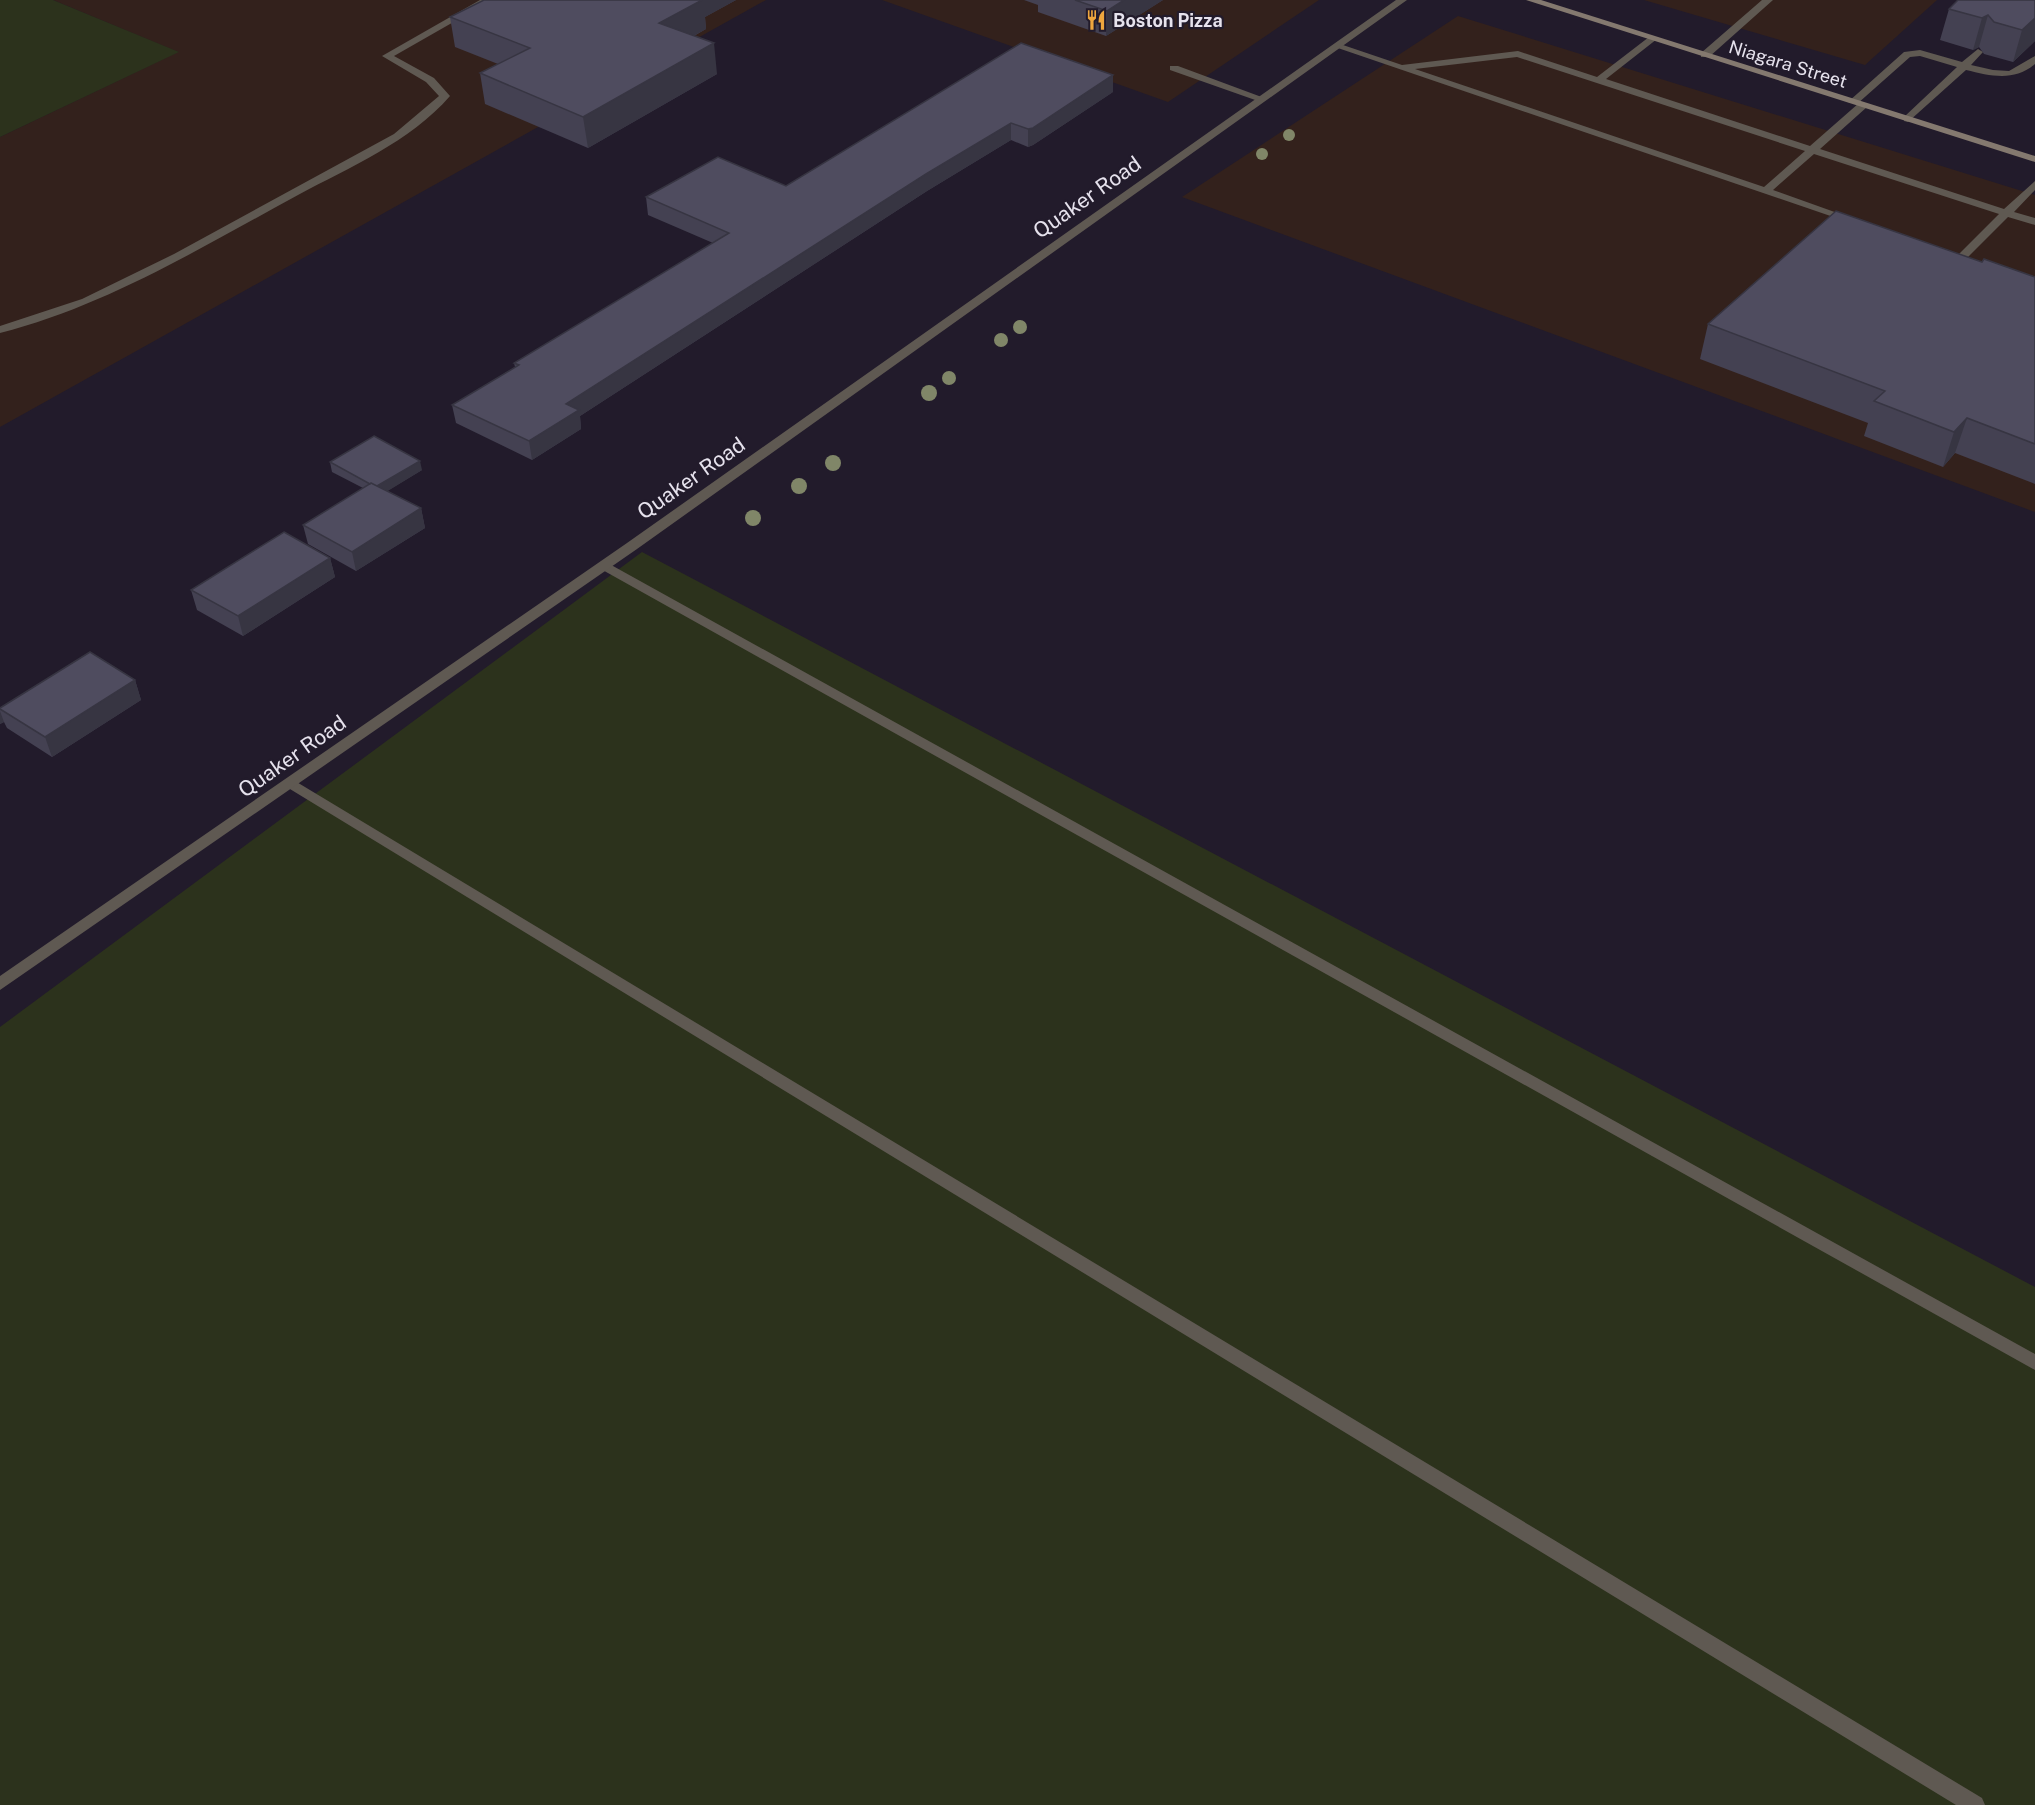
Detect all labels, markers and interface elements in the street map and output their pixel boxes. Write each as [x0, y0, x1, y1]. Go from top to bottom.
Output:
restaurant icon: Boston Pizza [1084, 8, 1108, 32]
place label: Boston Pizza [1113, 10, 1223, 31]
street label: Niagara Street [1726, 36, 1850, 92]
street label: Quaker Road [1028, 151, 1146, 243]
street label: Quaker Road [632, 432, 750, 524]
street label: Quaker Road [233, 710, 351, 802]

